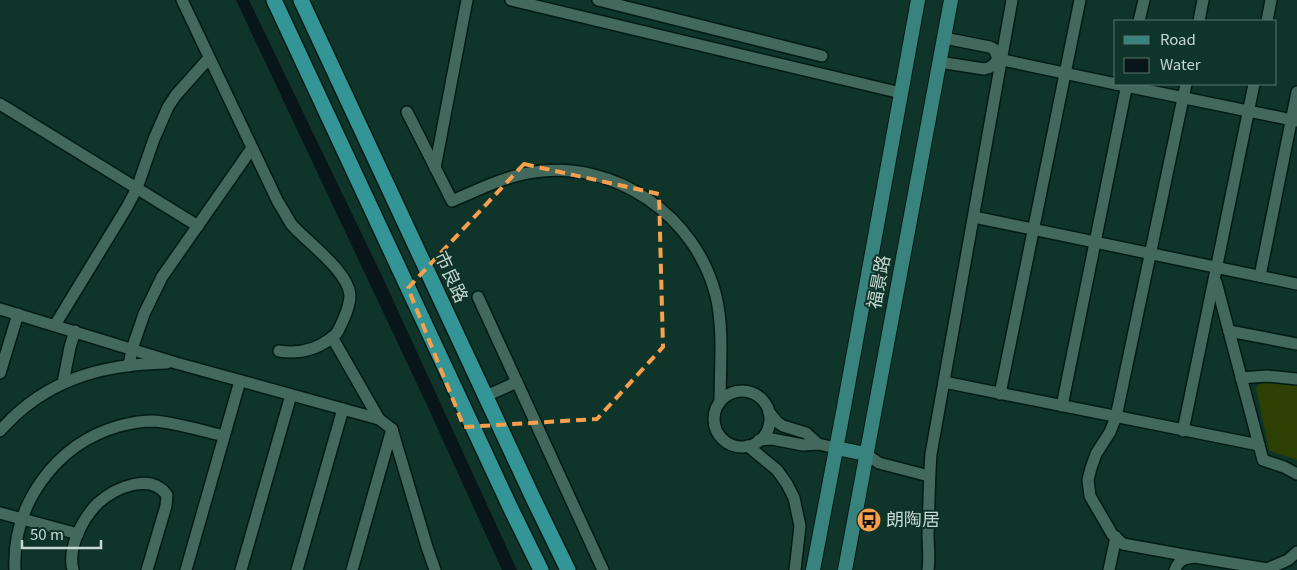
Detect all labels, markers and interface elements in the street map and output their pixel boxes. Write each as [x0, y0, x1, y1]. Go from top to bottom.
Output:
legend [1114, 20, 1277, 85]
text: Road [1160, 28, 1196, 49]
text: Water [1160, 53, 1201, 74]
street label: 市良路 [430, 246, 476, 306]
street label: 福景路 [859, 253, 895, 311]
place label: 朗陶居 [886, 505, 940, 531]
bus stop icon: 朗陶居 [856, 507, 882, 533]
scale bar [22, 518, 101, 550]
text: 50 m [30, 523, 64, 544]

